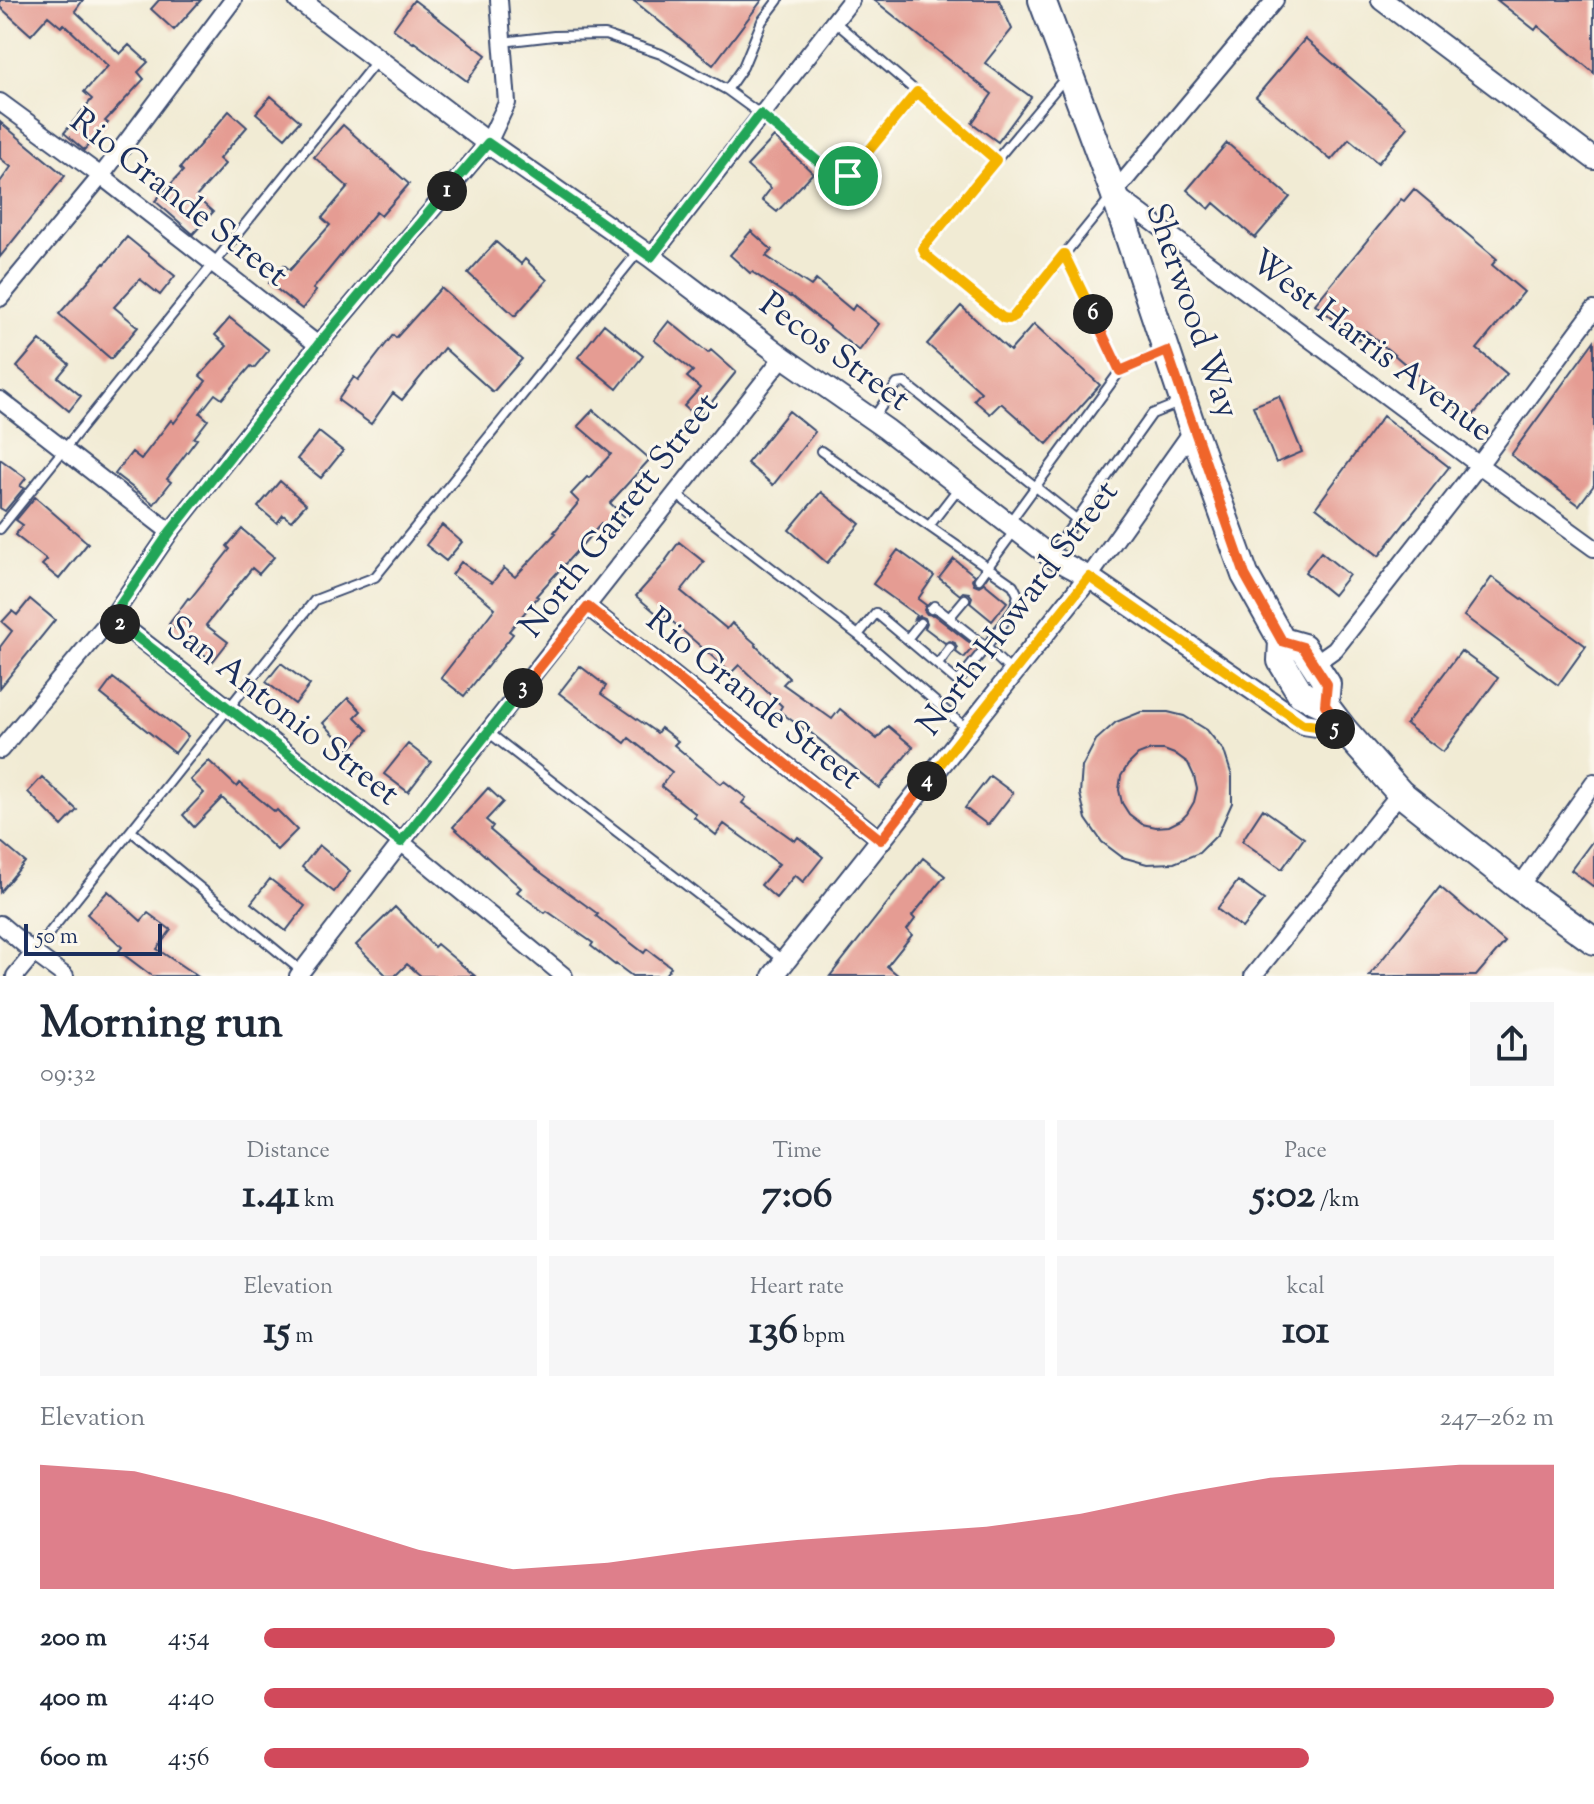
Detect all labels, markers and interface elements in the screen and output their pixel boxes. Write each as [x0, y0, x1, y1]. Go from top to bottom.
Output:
street label: Rio Grande Street [58, 98, 298, 300]
pin [814, 142, 882, 210]
icon: arrive [826, 154, 870, 198]
pin: 1 [427, 171, 467, 211]
text: 1 [443, 175, 451, 207]
street label: Sherwood Way [1131, 197, 1251, 425]
street label: West Harris Avenue [1239, 239, 1503, 455]
street label: Pecos Street [748, 281, 920, 425]
pin: 6 [1073, 294, 1113, 334]
text: 6 [1088, 298, 1098, 330]
street label: North Garrett Street [509, 383, 732, 649]
street label: North Howard Street [906, 471, 1132, 747]
street label: Rio Grande Street [634, 597, 872, 803]
pin: 2 [100, 604, 140, 644]
street label: San Antonio Street [155, 605, 409, 819]
text: 2 [115, 608, 125, 640]
pin: 3 [503, 668, 543, 708]
text: 3 [519, 672, 527, 704]
pin: 5 [1315, 709, 1355, 749]
text: 5 [1331, 713, 1339, 745]
pin: 4 [907, 761, 947, 801]
text: 4 [921, 765, 933, 797]
scale bar [24, 920, 162, 956]
text: 50 m [36, 922, 78, 954]
text: Morning run [40, 994, 283, 1057]
button: share [1470, 1002, 1554, 1086]
text: 09:32 [40, 1056, 96, 1093]
text: Distance [247, 1136, 330, 1168]
text: Time [773, 1136, 821, 1168]
text: Pace [1285, 1136, 1327, 1168]
text: 1.41 [242, 1168, 300, 1225]
text: 7:06 [761, 1168, 833, 1225]
text: 5:02 [1252, 1168, 1315, 1225]
text: km [300, 1185, 334, 1217]
text: /km [1315, 1185, 1359, 1217]
text: Elevation [244, 1272, 333, 1304]
text: Heart rate [750, 1272, 844, 1304]
text: kcal [1287, 1272, 1325, 1304]
text: 15 [263, 1304, 291, 1361]
text: 136 [749, 1304, 798, 1361]
text: 101 [1282, 1304, 1329, 1361]
text: m [291, 1321, 313, 1353]
text: bpm [798, 1321, 845, 1353]
text: Elevation [40, 1400, 145, 1437]
text: 247–262 m [1439, 1400, 1554, 1437]
text: 200 m [40, 1620, 107, 1657]
text: 4:54 [168, 1620, 210, 1657]
text: 400 m [40, 1680, 107, 1717]
text: 4:40 [168, 1680, 215, 1717]
text: 600 m [40, 1740, 107, 1777]
text: 4:56 [168, 1740, 210, 1777]

